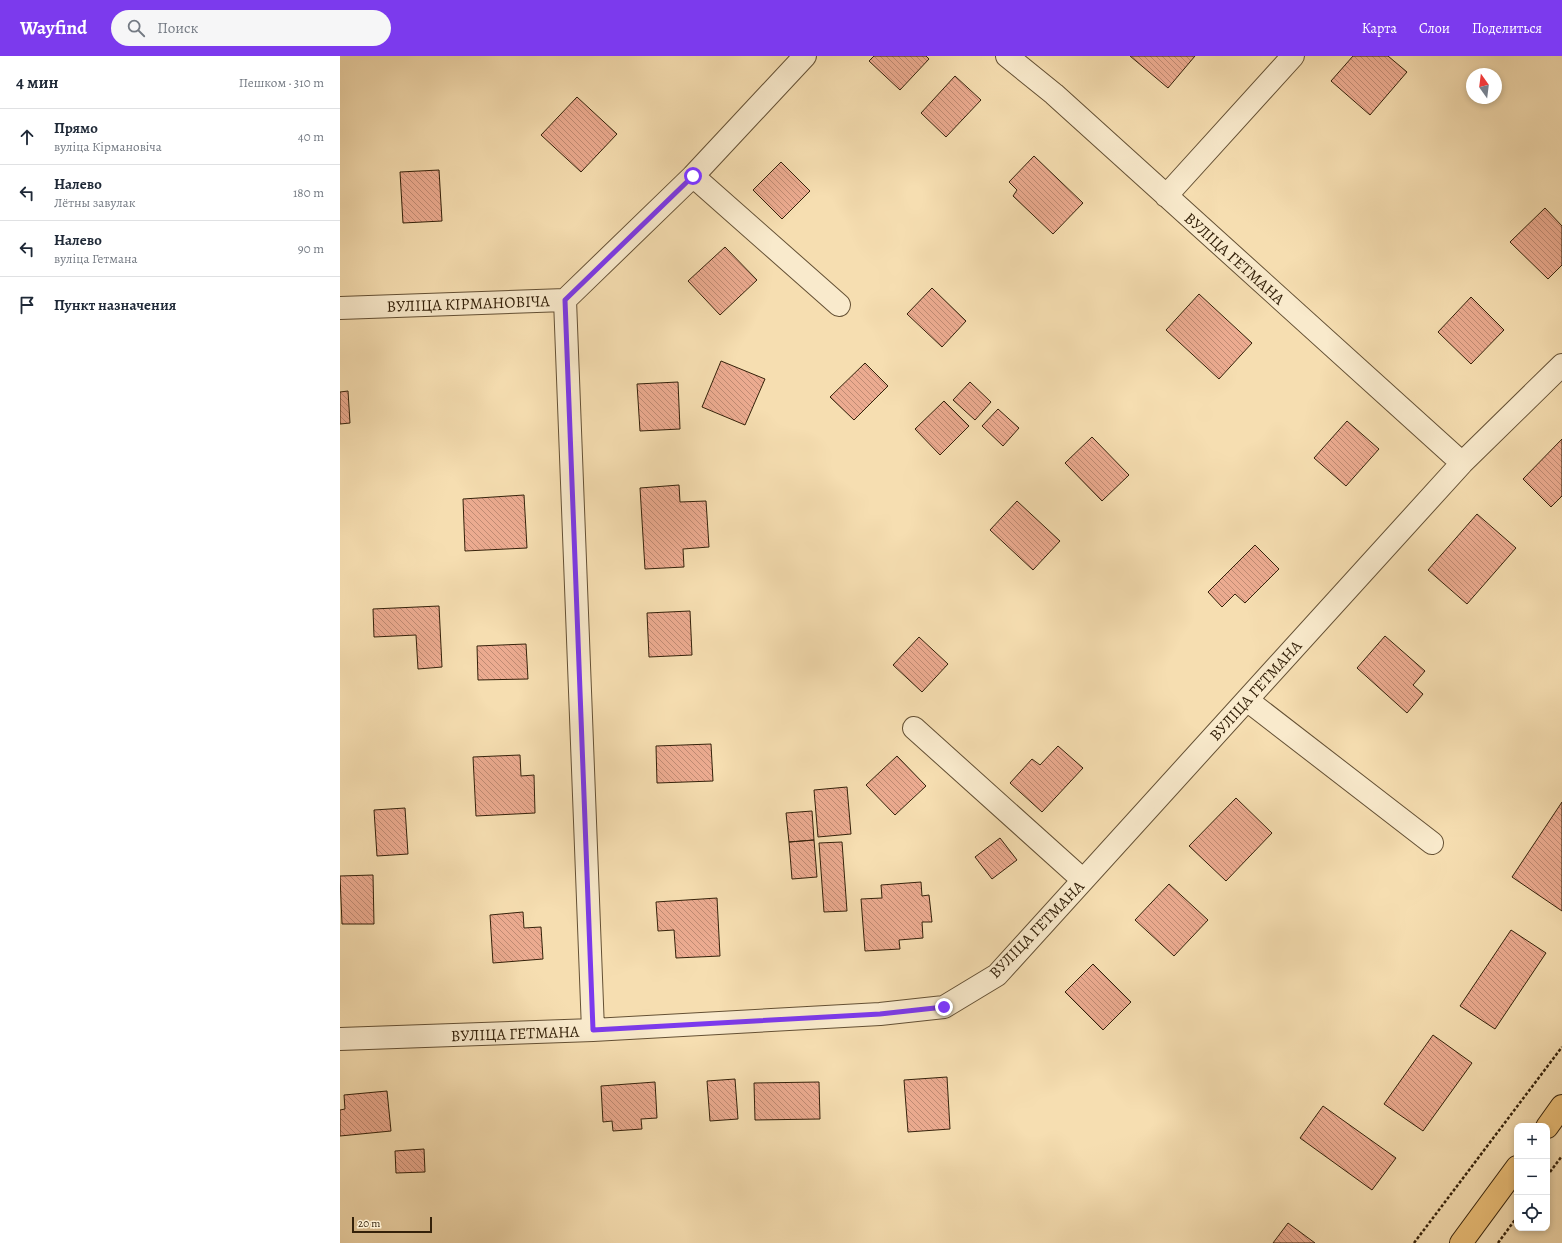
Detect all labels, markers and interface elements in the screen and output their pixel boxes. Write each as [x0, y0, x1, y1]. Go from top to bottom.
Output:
search box [111, 10, 391, 46]
text: Wayfind [20, 15, 87, 41]
icon: search [125, 17, 147, 39]
text: Поиск [157, 18, 198, 38]
text: Карта [1362, 19, 1397, 38]
text: Слои [1419, 19, 1450, 38]
text: Поделиться [1472, 19, 1542, 38]
north arrow [1466, 68, 1502, 104]
text: 4 мин [16, 71, 59, 94]
text: Пешком · 310 m [239, 74, 324, 91]
text: Прямо [54, 118, 98, 138]
icon: ahead [16, 126, 38, 148]
text: 40 m [298, 128, 324, 145]
text: вуліца Кірмановіча [54, 138, 162, 155]
route start [684, 167, 702, 185]
text: Налево [54, 174, 102, 194]
icon: left [16, 182, 38, 204]
text: 180 m [293, 184, 324, 201]
text: Лётны завулак [54, 194, 136, 211]
street label: ВУЛІЦА ГЕТМАНА [1179, 208, 1290, 310]
text: Налево [54, 230, 102, 250]
icon: left [16, 238, 38, 260]
text: 90 m [298, 240, 324, 257]
text: вуліца Гетмана [54, 250, 137, 267]
street label: ВУЛІЦА КІРМАНОВІЧА [386, 290, 551, 318]
icon: arrive [16, 294, 38, 316]
text: Пункт назначения [54, 295, 176, 315]
street label: ВУЛІЦА ГЕТМАНА [1205, 635, 1307, 746]
street label: ВУЛІЦА ГЕТМАНА [984, 875, 1090, 984]
route end [935, 998, 953, 1016]
street label: ВУЛІЦА ГЕТМАНА [450, 1021, 580, 1047]
map controls [1514, 1123, 1550, 1231]
button: + [1514, 1123, 1550, 1159]
button: − [1514, 1159, 1550, 1195]
button: locate [1514, 1195, 1550, 1231]
scale bar [352, 1215, 432, 1234]
text: 20 m [358, 1216, 380, 1231]

